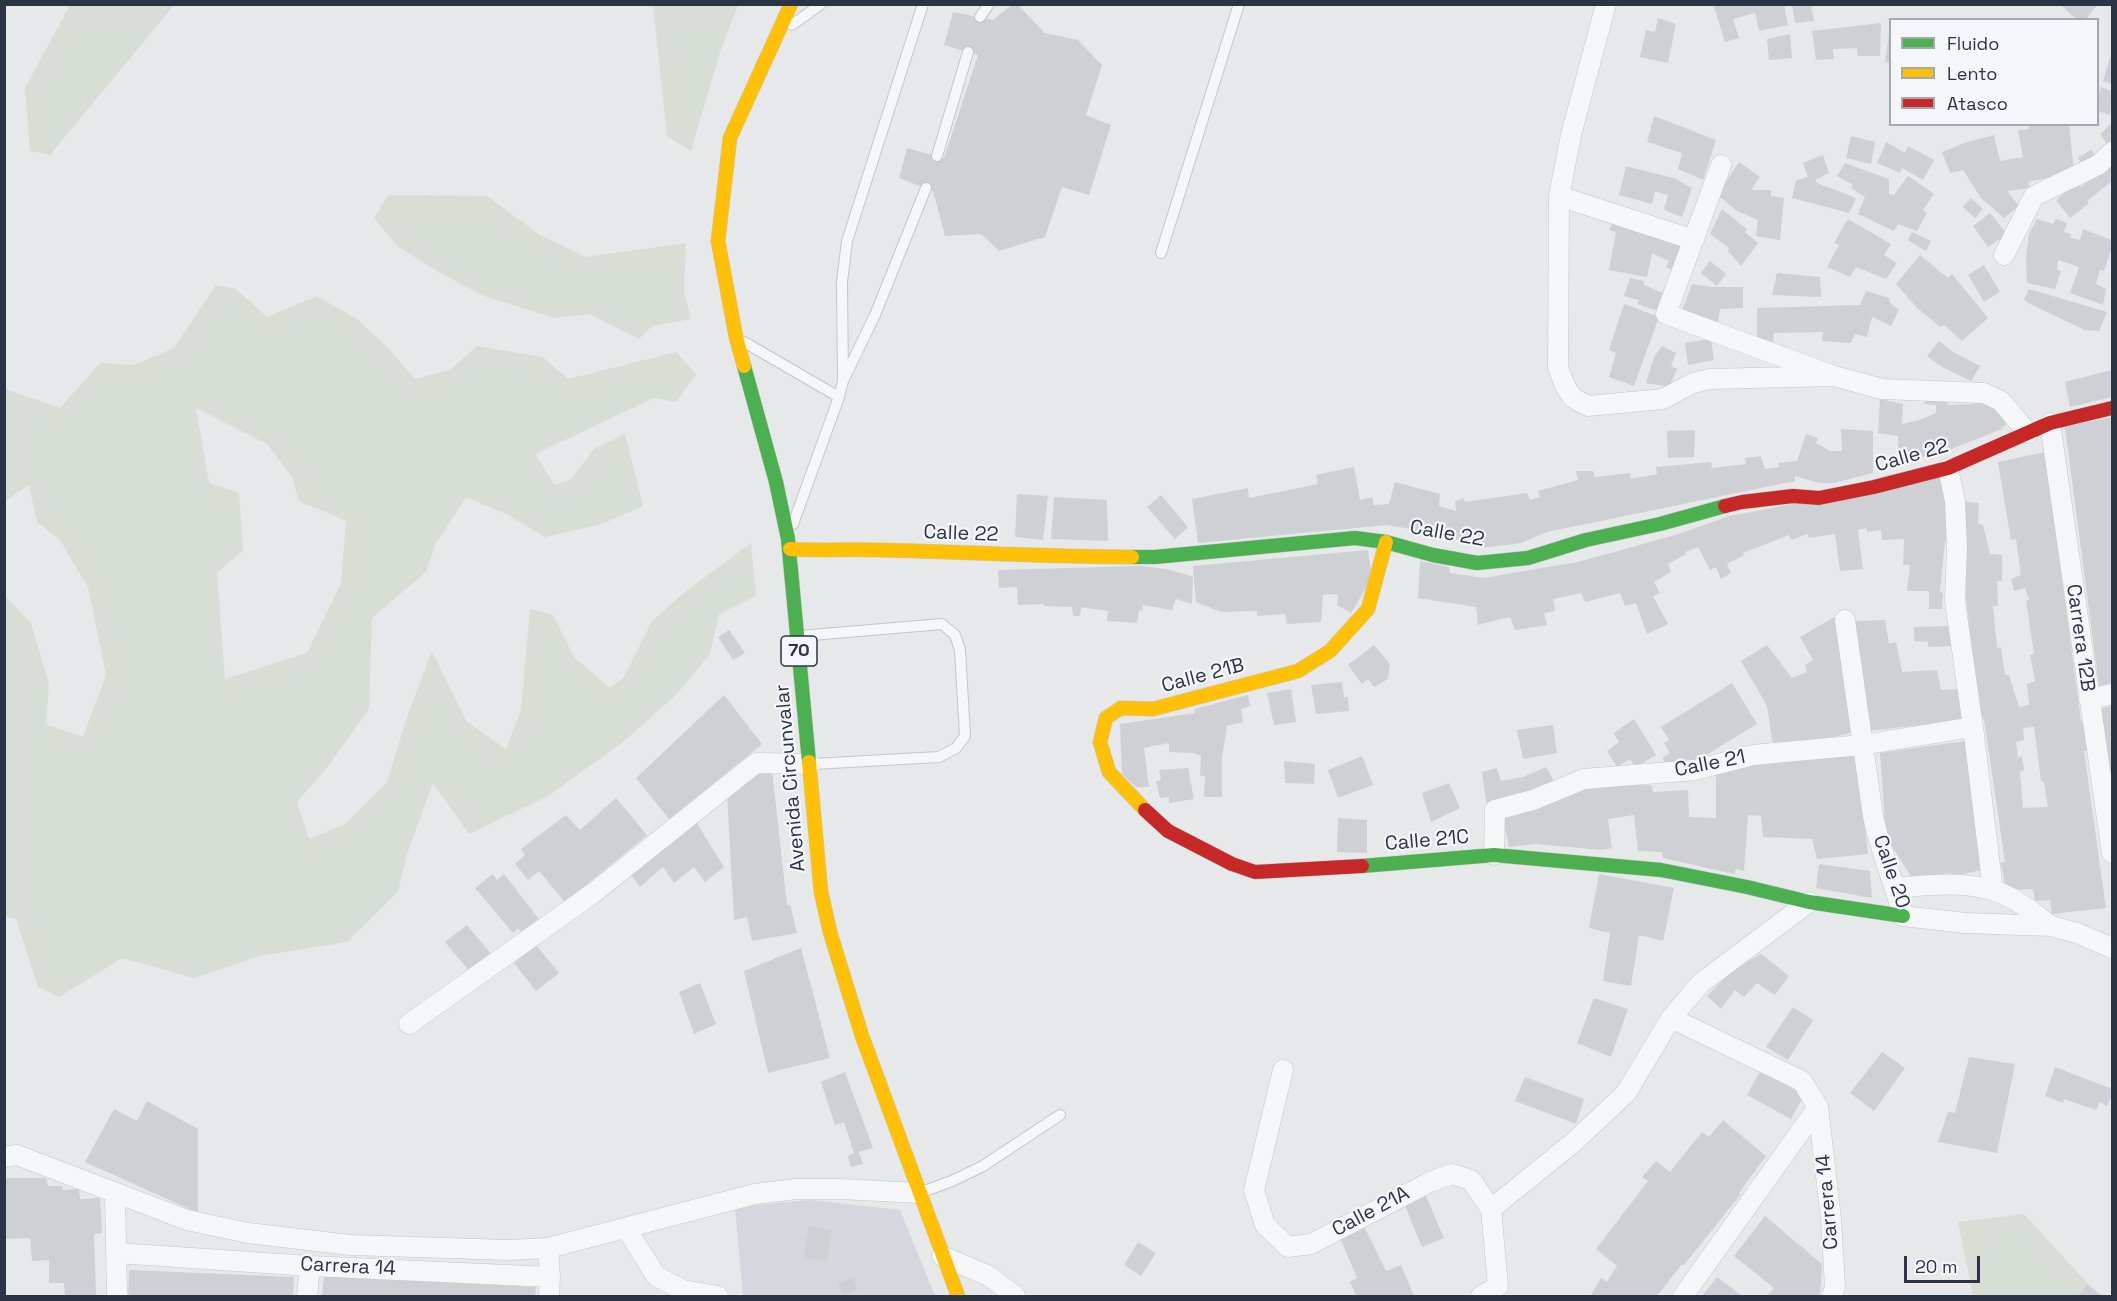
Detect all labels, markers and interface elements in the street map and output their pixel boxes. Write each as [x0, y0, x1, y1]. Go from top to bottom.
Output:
legend [1889, 18, 2099, 126]
text: Fluido [1947, 32, 1999, 55]
text: Lento [1947, 62, 1997, 85]
text: Atasco [1947, 92, 2008, 115]
street label: Calle 22 [1873, 434, 1951, 478]
street label: Calle 22 [1408, 516, 1486, 552]
street label: Calle 22 [923, 521, 999, 547]
street label: Carrera 12B [2061, 583, 2099, 693]
road number: 70 [781, 636, 817, 666]
street label: Calle 21B [1159, 653, 1247, 699]
street label: Avenida Circunvalar [771, 683, 811, 873]
street label: Calle 21 [1673, 745, 1747, 783]
street label: Calle 21C [1384, 825, 1470, 857]
street label: Calle 20 [1867, 832, 1915, 912]
street label: Carrera 14 [1812, 1153, 1844, 1251]
street label: Calle 21A [1328, 1182, 1414, 1242]
scale bar [1907, 1244, 1984, 1282]
street label: Carrera 14 [300, 1253, 396, 1281]
text: 20 m [1915, 1255, 1958, 1278]

